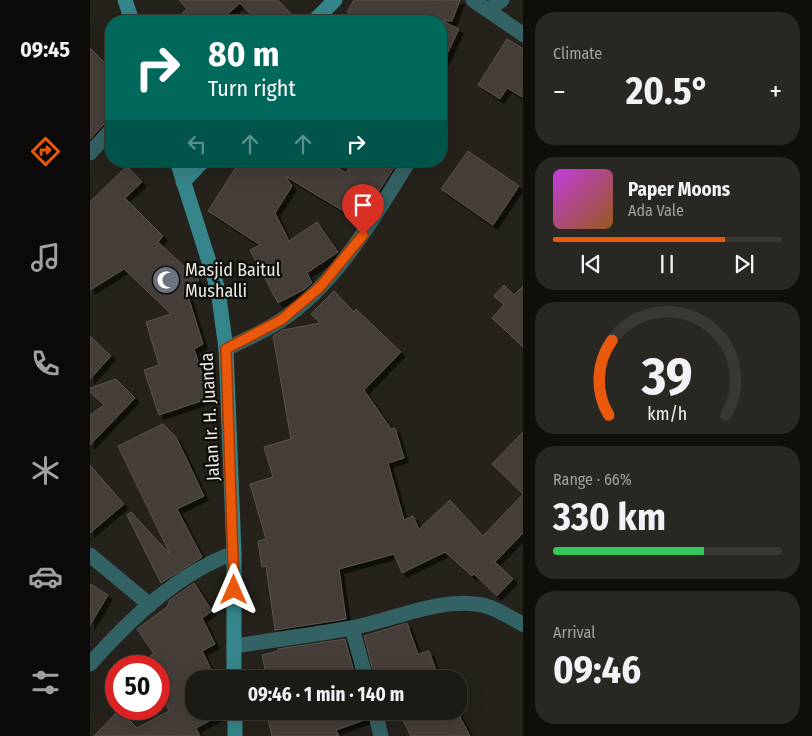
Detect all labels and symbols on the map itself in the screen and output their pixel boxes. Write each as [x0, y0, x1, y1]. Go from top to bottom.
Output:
pin [342, 184, 384, 235]
place label: Masjid Baitul Mushalli [185, 259, 281, 302]
mosque icon: Masjid Baitul Mushalli [151, 265, 181, 295]
street label: Jalan Ir. H. Juanda [196, 352, 224, 482]
position arrow [207, 563, 259, 615]
speed limit sign: 50 [105, 655, 170, 720]

